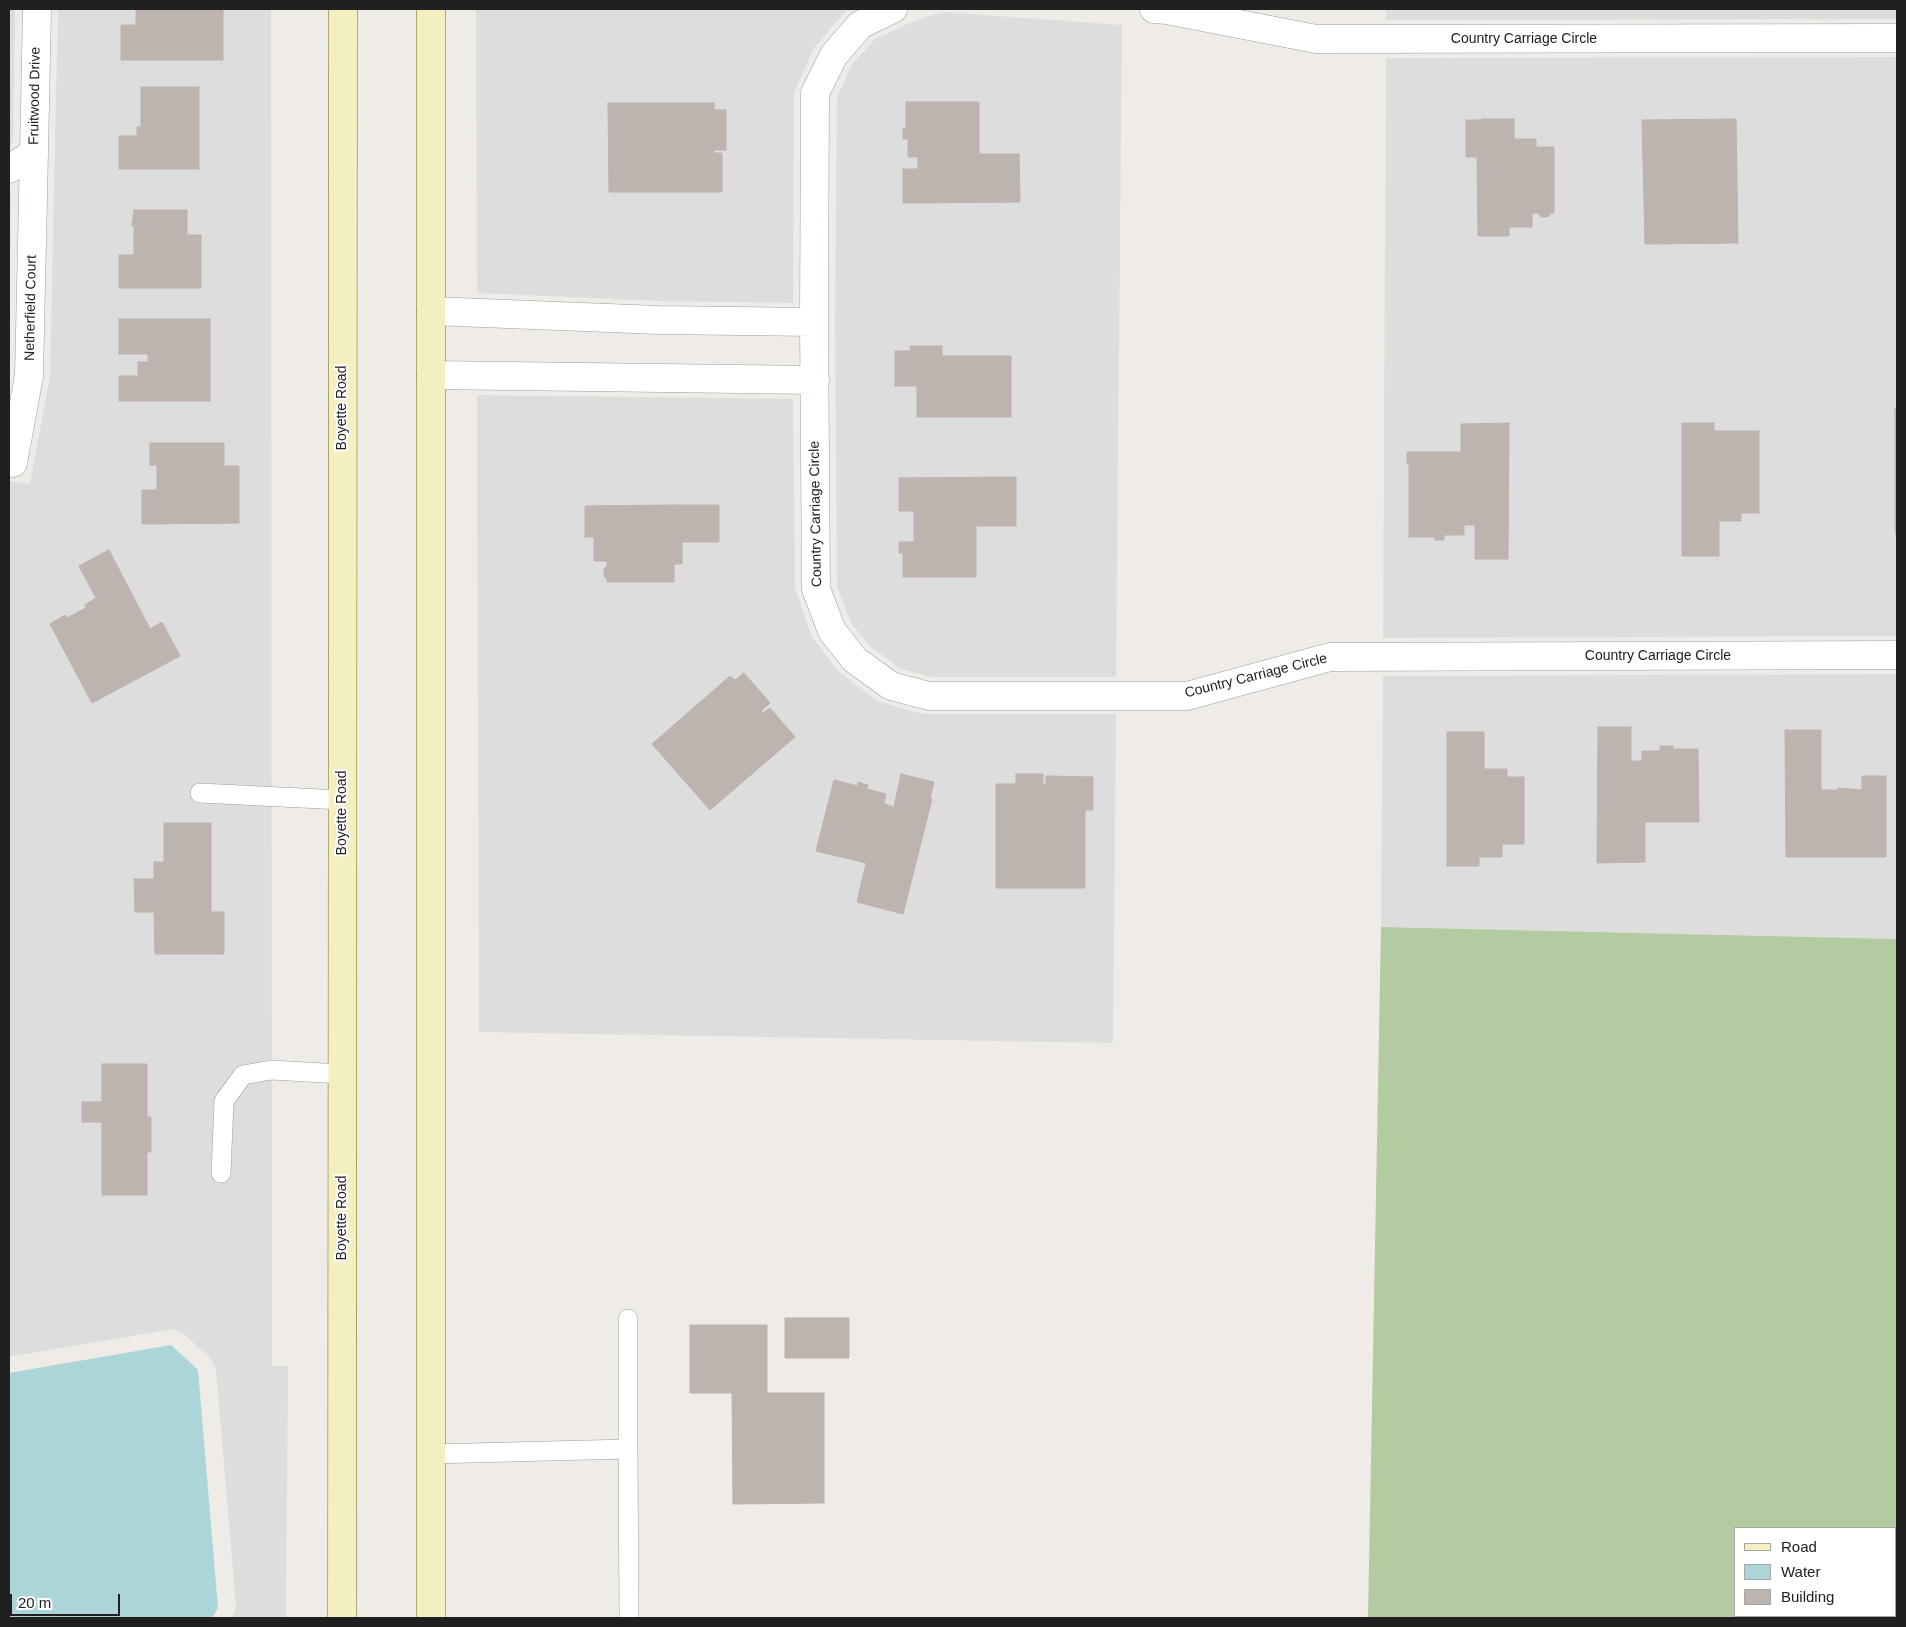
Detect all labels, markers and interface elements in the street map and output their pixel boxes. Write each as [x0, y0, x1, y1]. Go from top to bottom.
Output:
street label: Country Carriage Circle [1451, 31, 1597, 47]
street label: Fruitwood Drive [26, 47, 44, 145]
street label: Netherfield Court [22, 255, 40, 361]
street label: Boyette Road [334, 366, 350, 450]
street label: Country Carriage Circle [806, 441, 826, 587]
street label: Country Carriage Circle [1585, 648, 1731, 664]
street label: Country Carriage Circle [1183, 650, 1329, 702]
street label: Boyette Road [334, 771, 350, 855]
street label: Boyette Road [334, 1176, 350, 1260]
legend [1734, 1527, 1896, 1617]
text: Road [1781, 1538, 1817, 1555]
text: Water [1781, 1563, 1820, 1580]
scale bar [12, 1584, 122, 1616]
text: Building [1781, 1588, 1834, 1605]
text: 20 m [18, 1594, 51, 1611]

